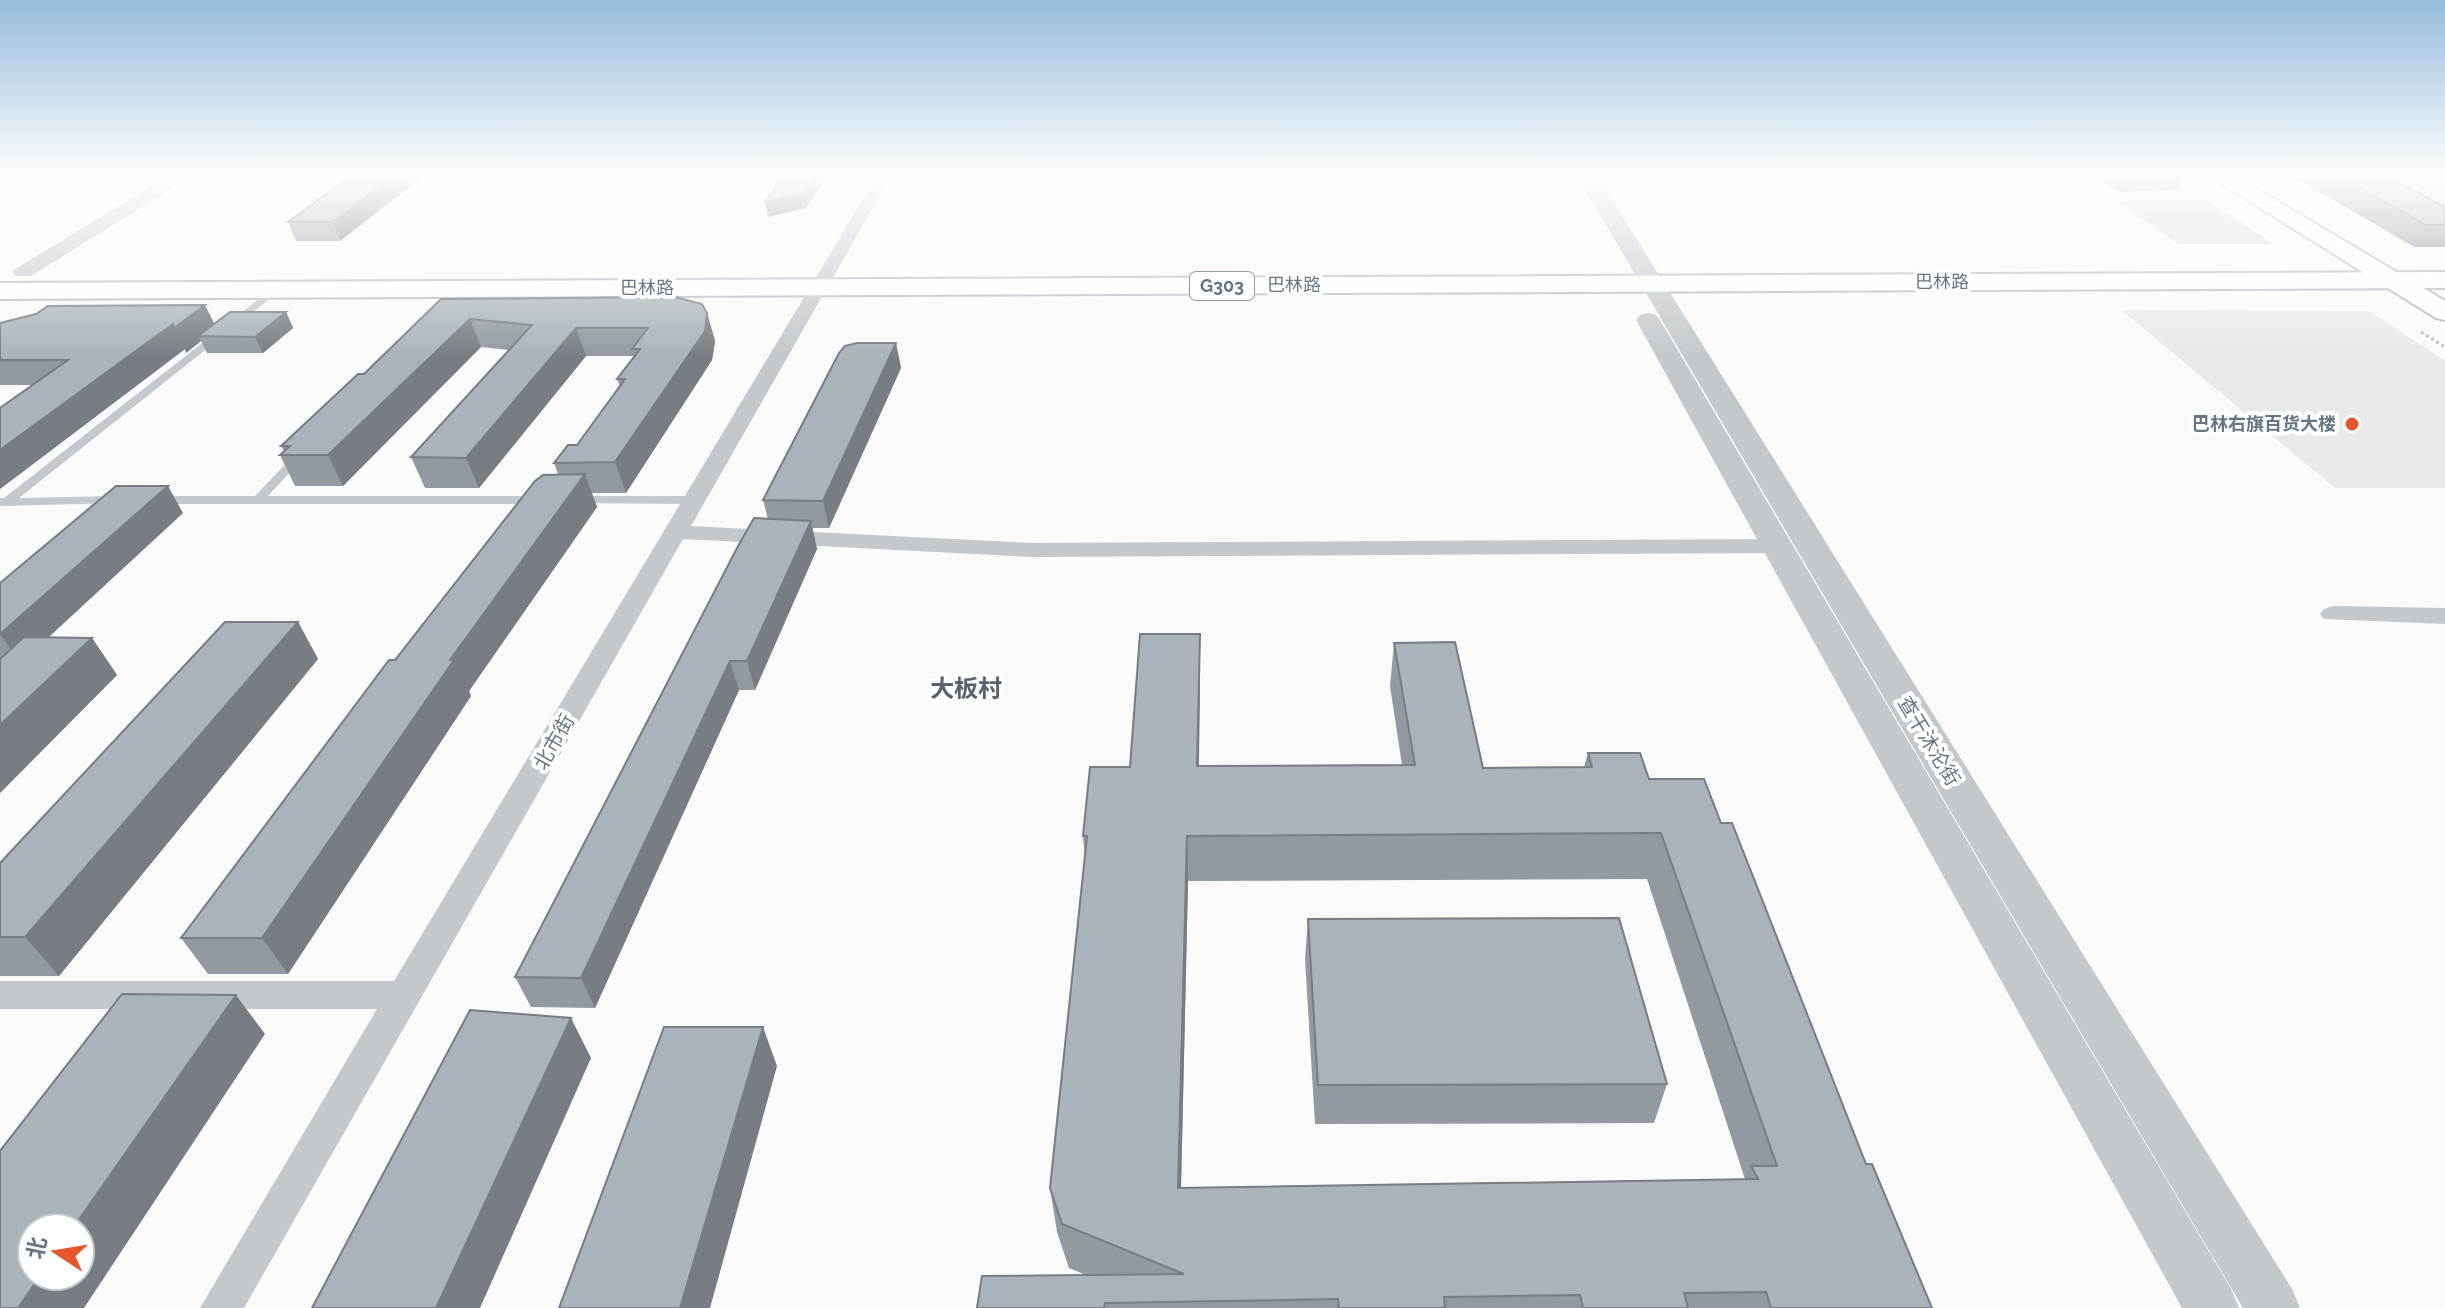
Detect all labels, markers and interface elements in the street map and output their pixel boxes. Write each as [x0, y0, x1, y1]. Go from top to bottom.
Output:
street label: 巴林路 [1915, 271, 1969, 292]
road number: G303 [1190, 272, 1254, 300]
street label: 巴林路 [1267, 274, 1321, 295]
street label: 巴林路 [620, 277, 674, 298]
place label: 巴林右旗百货大楼 [2192, 413, 2336, 434]
marker: 巴林右旗百货大楼 [2343, 415, 2361, 433]
district label: 大板村 [930, 674, 1002, 703]
street label: 查干沐沦街 [1893, 692, 1965, 790]
street label: 北市街 [529, 710, 579, 774]
north arrow [16, 1212, 96, 1292]
text: 北 [21, 1234, 51, 1261]

